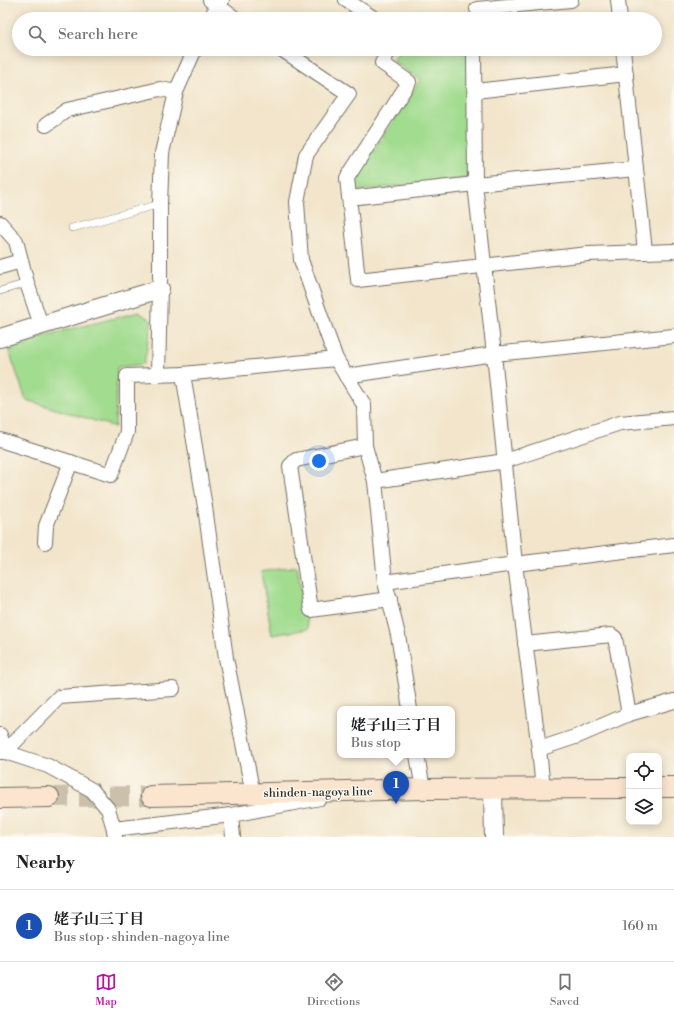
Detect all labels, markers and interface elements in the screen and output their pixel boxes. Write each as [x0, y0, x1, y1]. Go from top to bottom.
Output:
search box [12, 12, 662, 56]
icon: search [26, 23, 48, 45]
text: Search here [58, 25, 138, 44]
your location [309, 451, 329, 471]
popup [337, 706, 455, 758]
text: 姥子山三丁目 [351, 716, 441, 735]
text: Bus stop [351, 735, 401, 751]
map controls [626, 753, 662, 825]
button: locate [626, 753, 662, 789]
pin: 1 [383, 771, 409, 804]
street label: shinden-nagoya line [263, 784, 373, 801]
button: layers [626, 789, 662, 825]
text: Nearby [16, 852, 75, 874]
text: 姥子山三丁目 [54, 910, 144, 929]
text: 1 [26, 918, 32, 934]
text: 160 m [622, 918, 658, 934]
text: Bus stop · shinden-nagoya line [54, 929, 230, 945]
tab: Map [95, 971, 117, 1009]
tab: Directions [307, 971, 360, 1009]
tab: Saved [550, 971, 579, 1009]

